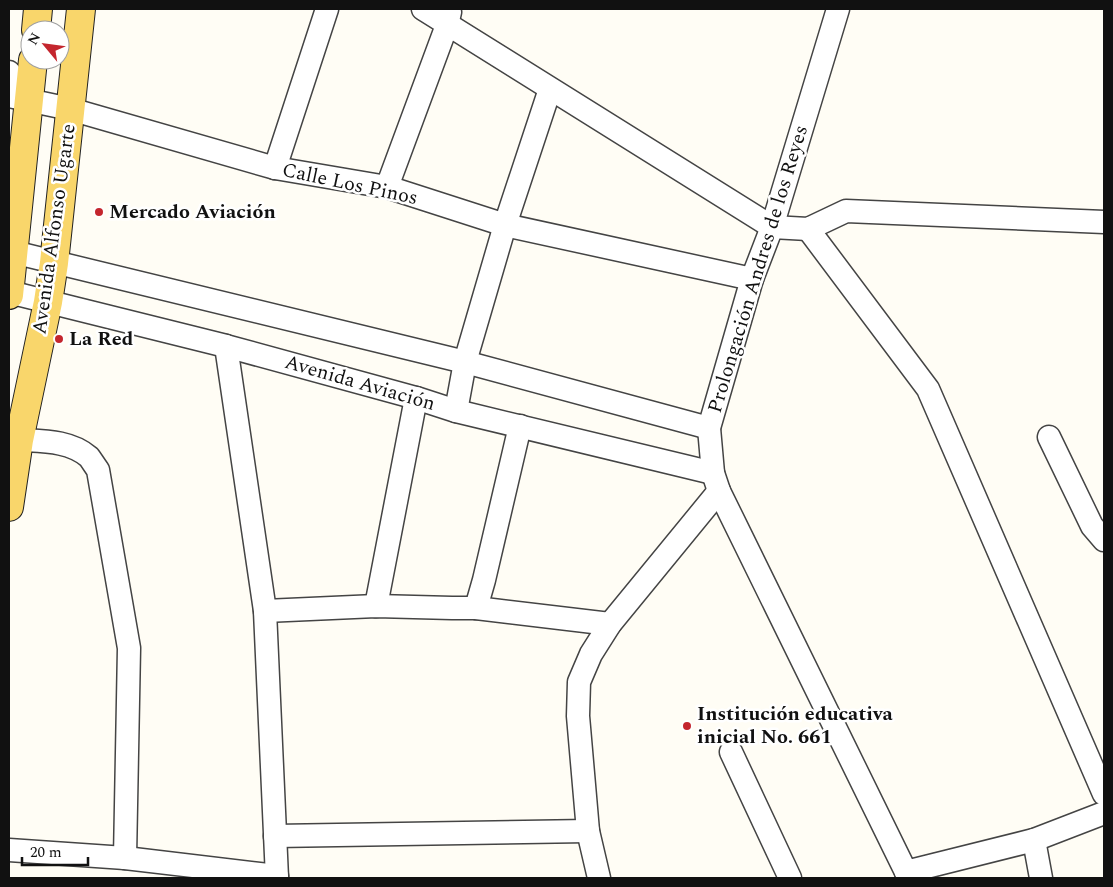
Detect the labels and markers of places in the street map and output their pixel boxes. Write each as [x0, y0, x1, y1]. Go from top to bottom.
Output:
place label: Mercado Aviación [109, 197, 276, 227]
marker: Mercado Aviación [93, 206, 105, 218]
place label: La Red [69, 324, 134, 354]
marker: La Red [53, 333, 65, 345]
place label: Institución educativa inicial No. 661 [697, 699, 893, 752]
marker: Institución educativa inicial No. 661 [681, 720, 693, 732]

